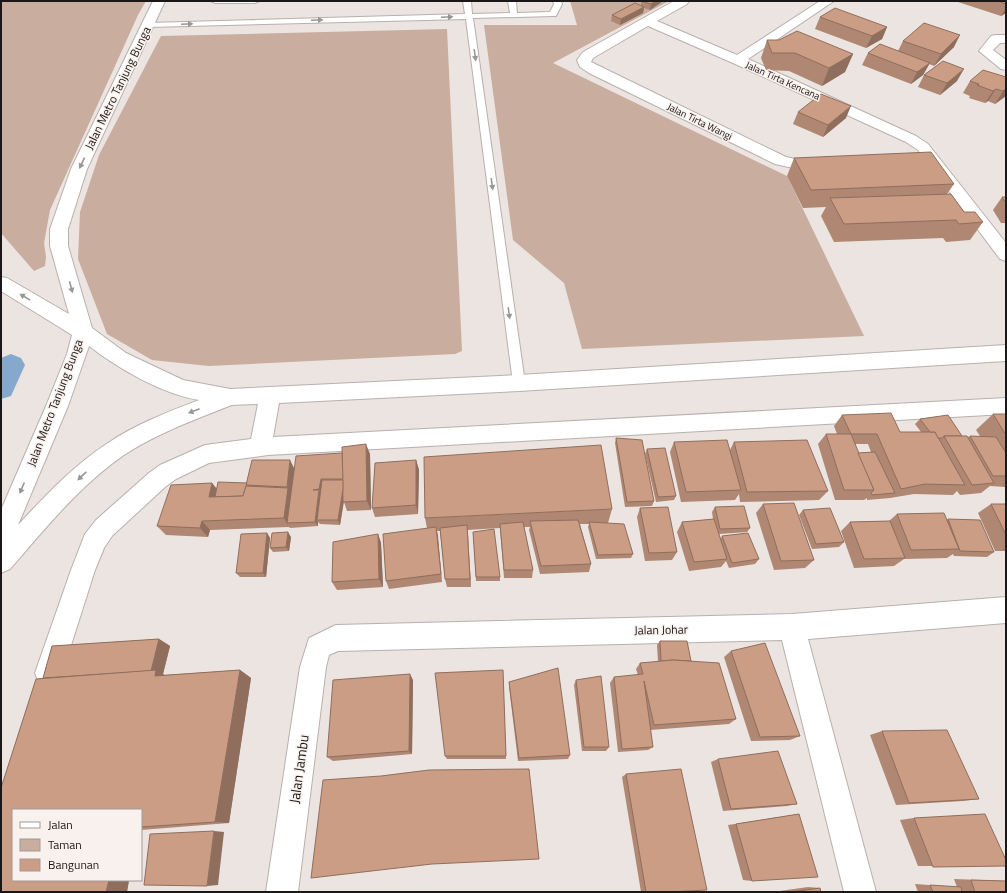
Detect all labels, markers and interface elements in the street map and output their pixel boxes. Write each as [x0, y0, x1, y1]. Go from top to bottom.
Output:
one-way arrow [441, 14, 454, 20]
one-way arrow [311, 17, 323, 24]
one-way arrow [181, 21, 194, 27]
street label: Jalan Metro Tanjung Bunga [79, 23, 156, 153]
one-way arrow [472, 49, 478, 61]
street label: Jalan Tirta Kencana [743, 57, 822, 104]
street label: Jalan Tirta Wangi [665, 99, 735, 144]
one-way arrow [79, 157, 85, 168]
one-way arrow [489, 178, 495, 190]
one-way arrow [68, 281, 74, 293]
one-way arrow [19, 294, 31, 301]
one-way arrow [506, 307, 512, 319]
street label: Jalan Metro Tanjung Bunga [21, 336, 88, 469]
one-way arrow [187, 408, 199, 414]
one-way arrow [77, 472, 87, 481]
one-way arrow [19, 482, 25, 493]
street label: Jalan Johar [634, 620, 688, 639]
street label: Jalan Jambu [283, 733, 314, 805]
legend [12, 809, 142, 881]
text: Jalan [48, 815, 73, 834]
text: Taman [48, 835, 82, 854]
text: Bangunan [48, 855, 99, 874]

